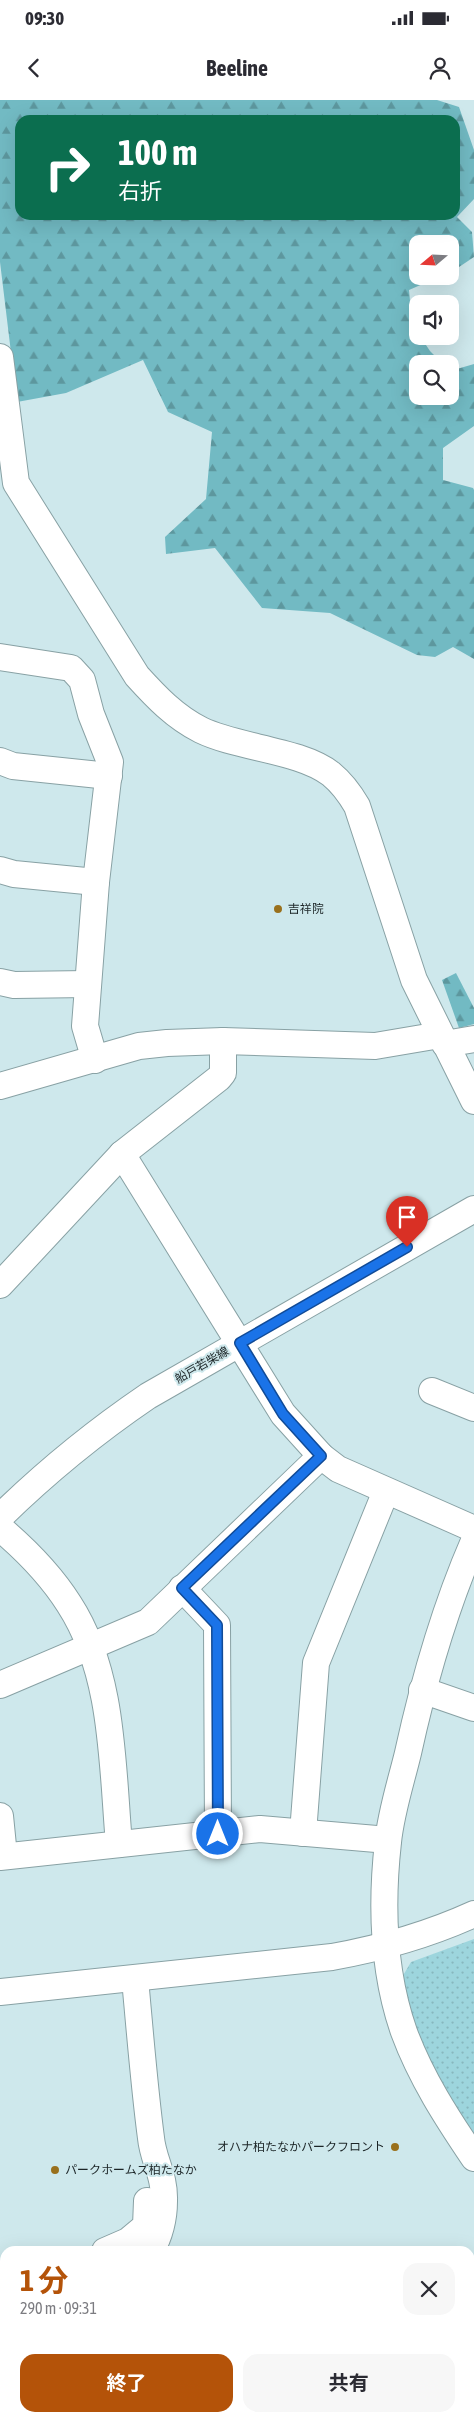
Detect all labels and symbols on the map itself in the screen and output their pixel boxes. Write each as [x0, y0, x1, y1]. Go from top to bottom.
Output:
north arrow [409, 235, 459, 285]
place label: 吉祥院 [288, 902, 324, 916]
marker: 吉祥院 [272, 903, 284, 915]
pin [386, 1196, 428, 1247]
street label: 船戸若柴線 [173, 1344, 231, 1386]
position arrow [191, 1807, 243, 1859]
place label: オハナ柏たなかパークフロント [217, 2140, 385, 2154]
marker: オハナ柏たなかパークフロント [389, 2141, 401, 2153]
place label: パークホームズ柏たなか [65, 2163, 197, 2177]
marker: パークホームズ柏たなか [49, 2164, 61, 2176]

